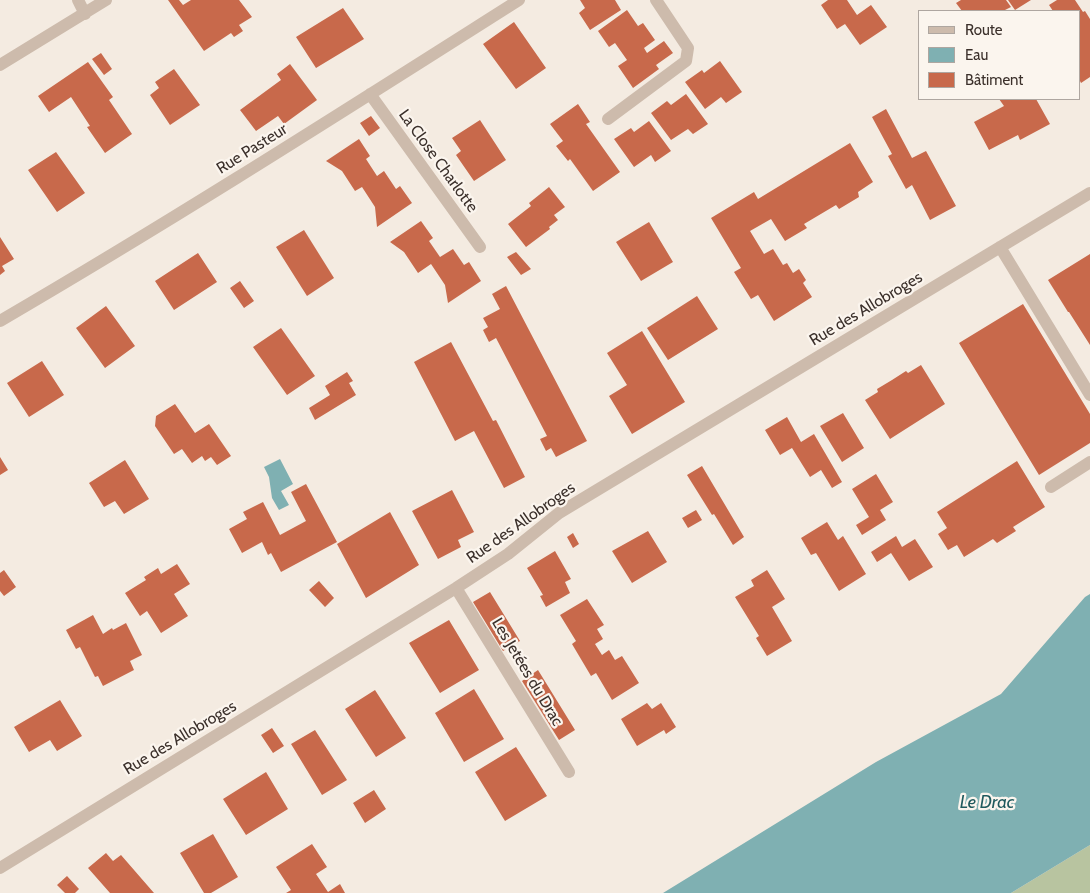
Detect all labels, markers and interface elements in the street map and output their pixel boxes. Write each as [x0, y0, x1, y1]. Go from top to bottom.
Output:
legend [918, 10, 1080, 100]
text: Route [965, 21, 1003, 39]
text: Eau [965, 46, 988, 64]
text: Bâtiment [965, 71, 1023, 89]
street label: La Close Charlotte [394, 106, 482, 216]
street label: Rue Pasteur [213, 120, 291, 178]
street label: Rue des Allobroges [806, 268, 926, 350]
street label: Rue des Allobroges [463, 478, 579, 568]
street label: Les Jetées du Drac [487, 615, 567, 729]
street label: Rue des Allobroges [120, 697, 240, 779]
water label: Le Drac [960, 792, 1014, 814]

